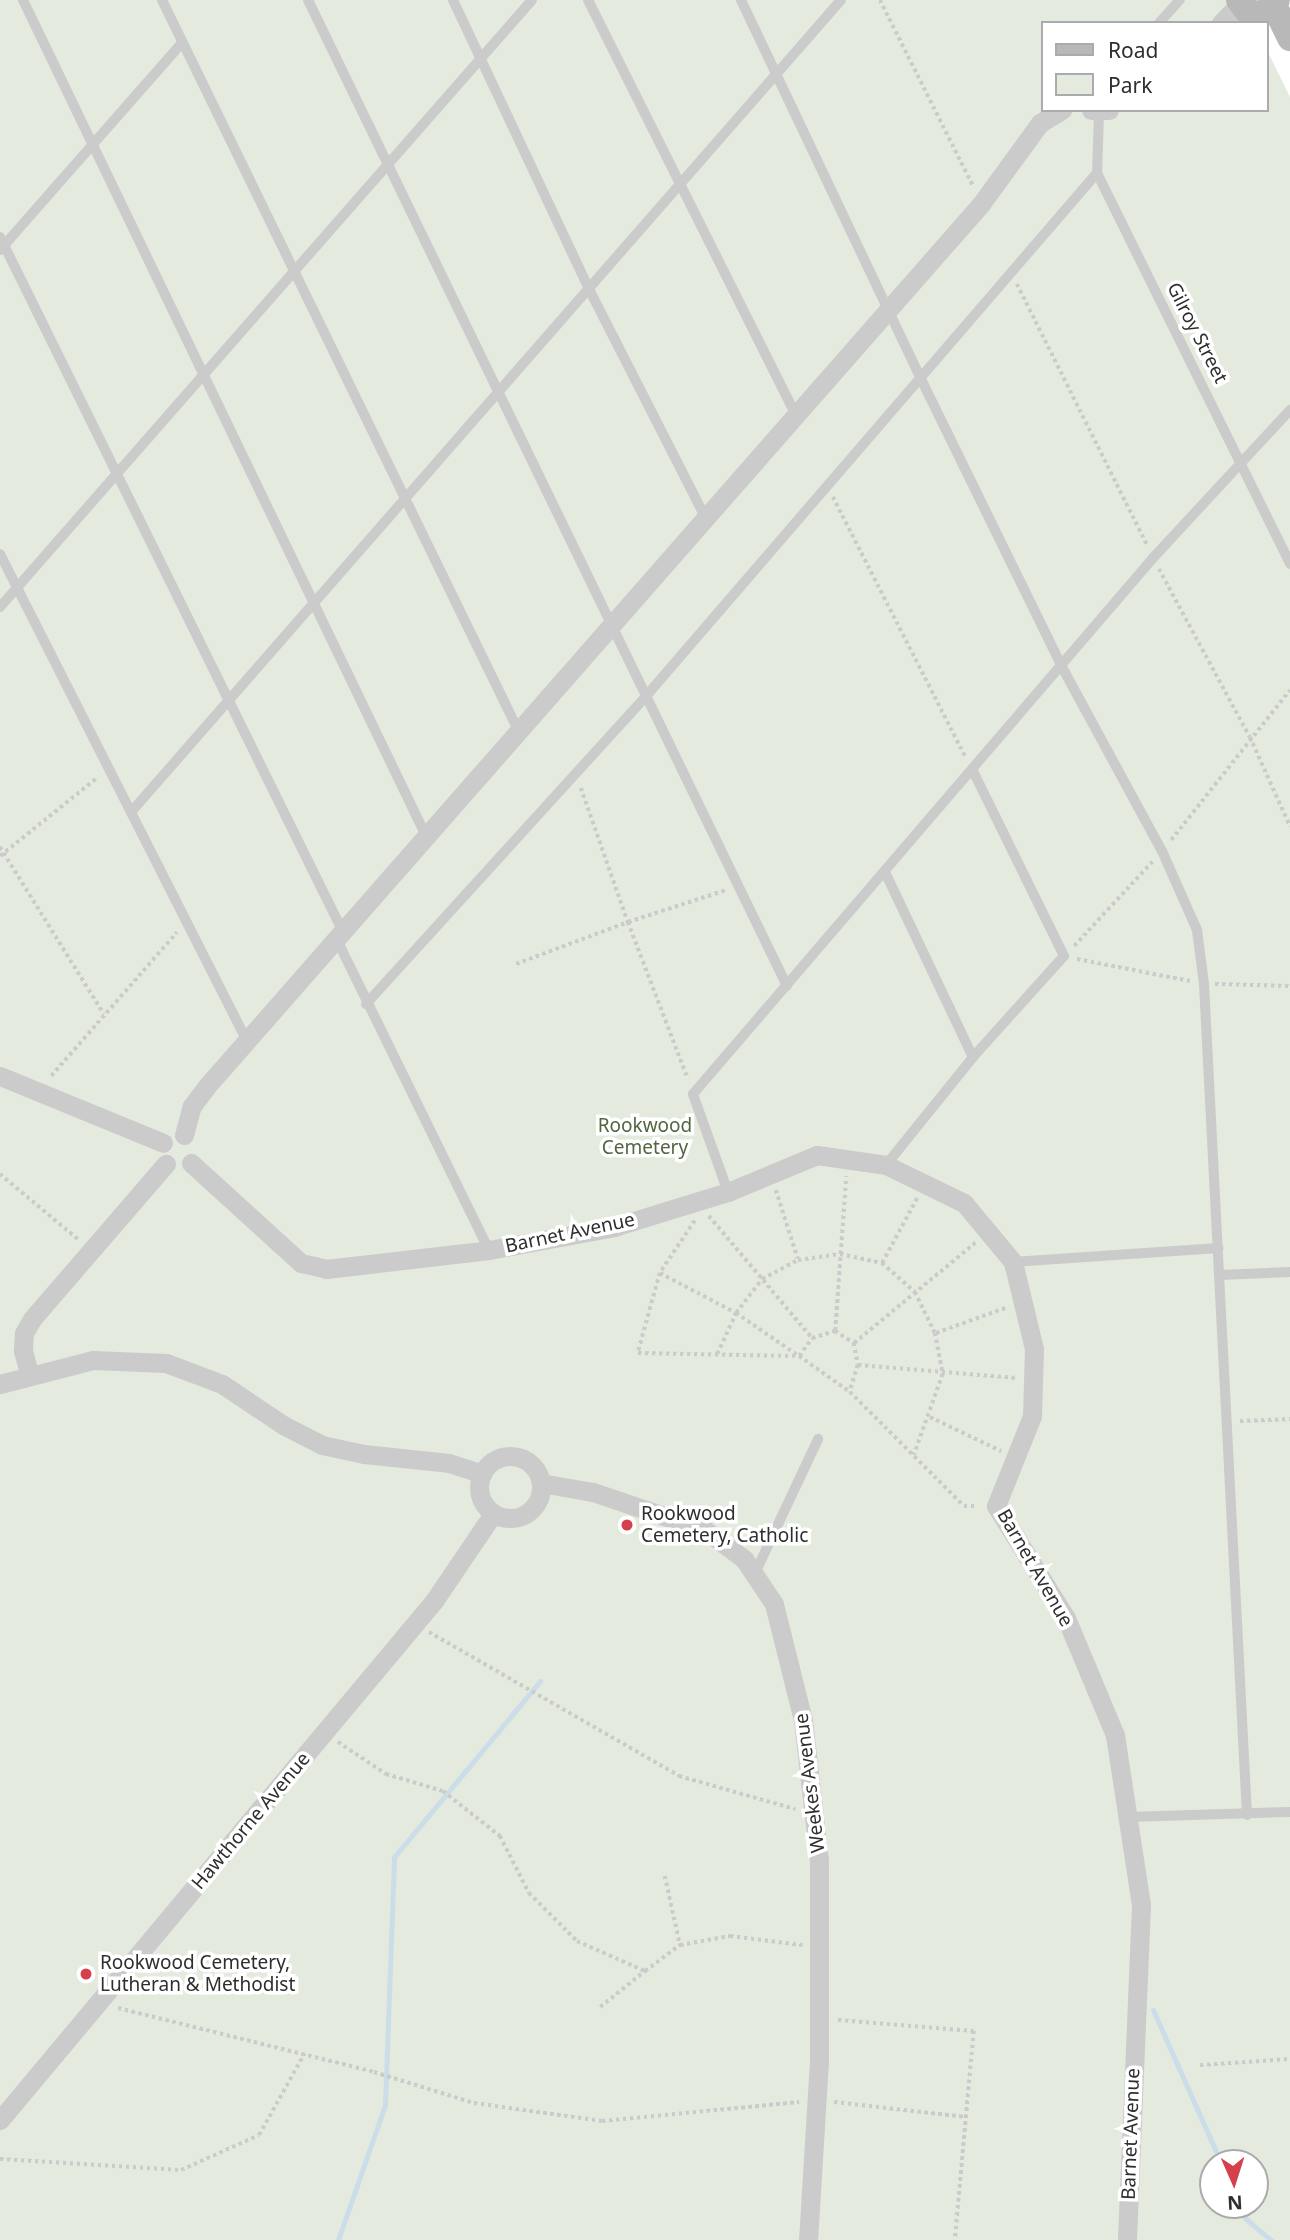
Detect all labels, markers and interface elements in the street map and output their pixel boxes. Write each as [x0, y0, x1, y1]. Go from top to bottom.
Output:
legend [1042, 21, 1269, 112]
text: Road [1108, 36, 1158, 64]
text: Park [1108, 71, 1152, 99]
street label: Gilroy Street [1162, 279, 1232, 387]
park label: Rookwood Cemetery [598, 1115, 692, 1159]
street label: Barnet Avenue [503, 1208, 637, 1258]
place label: Rookwood Cemetery, Catholic [641, 1503, 808, 1547]
street label: Barnet Avenue [992, 1505, 1078, 1631]
marker: Rookwood Cemetery, Catholic [619, 1517, 635, 1533]
street label: Weekes Avenue [790, 1712, 830, 1854]
street label: Hawthorne Avenue [187, 1748, 315, 1894]
place label: Rookwood Cemetery, Lutheran & Methodist [100, 1952, 295, 1996]
marker: Rookwood Cemetery, Lutheran & Methodist [78, 1966, 94, 1982]
street label: Barnet Avenue [1117, 2068, 1145, 2200]
north arrow [1199, 2149, 1269, 2219]
text: N [1227, 2190, 1243, 2216]

